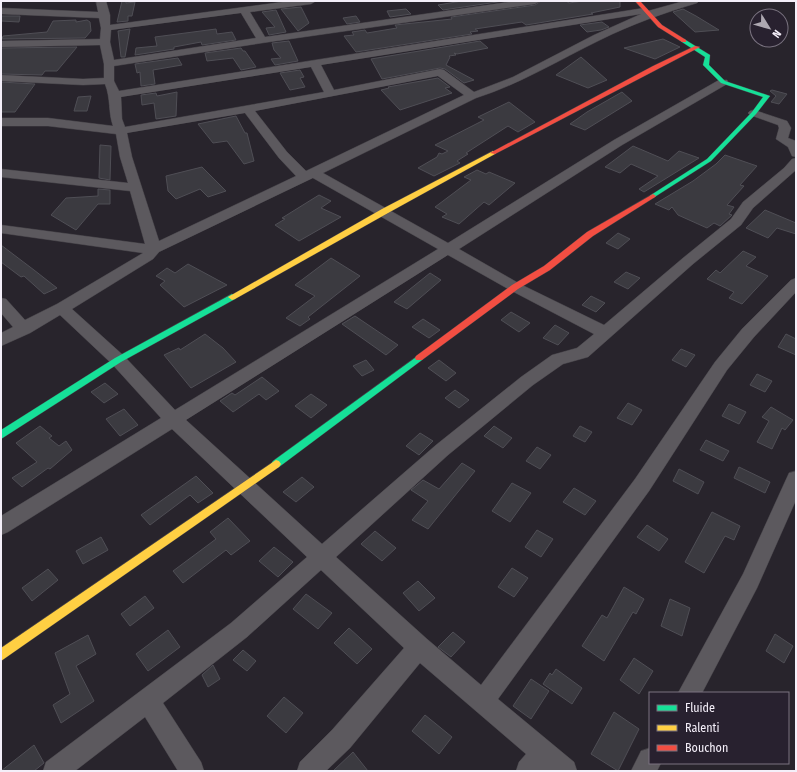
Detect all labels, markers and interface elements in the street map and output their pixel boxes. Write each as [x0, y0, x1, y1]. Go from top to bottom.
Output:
north arrow [749, 8, 789, 48]
text: N [769, 27, 784, 40]
legend [649, 692, 789, 764]
text: Fluide [685, 701, 715, 715]
text: Ralenti [685, 721, 720, 735]
text: Bouchon [685, 741, 728, 755]

